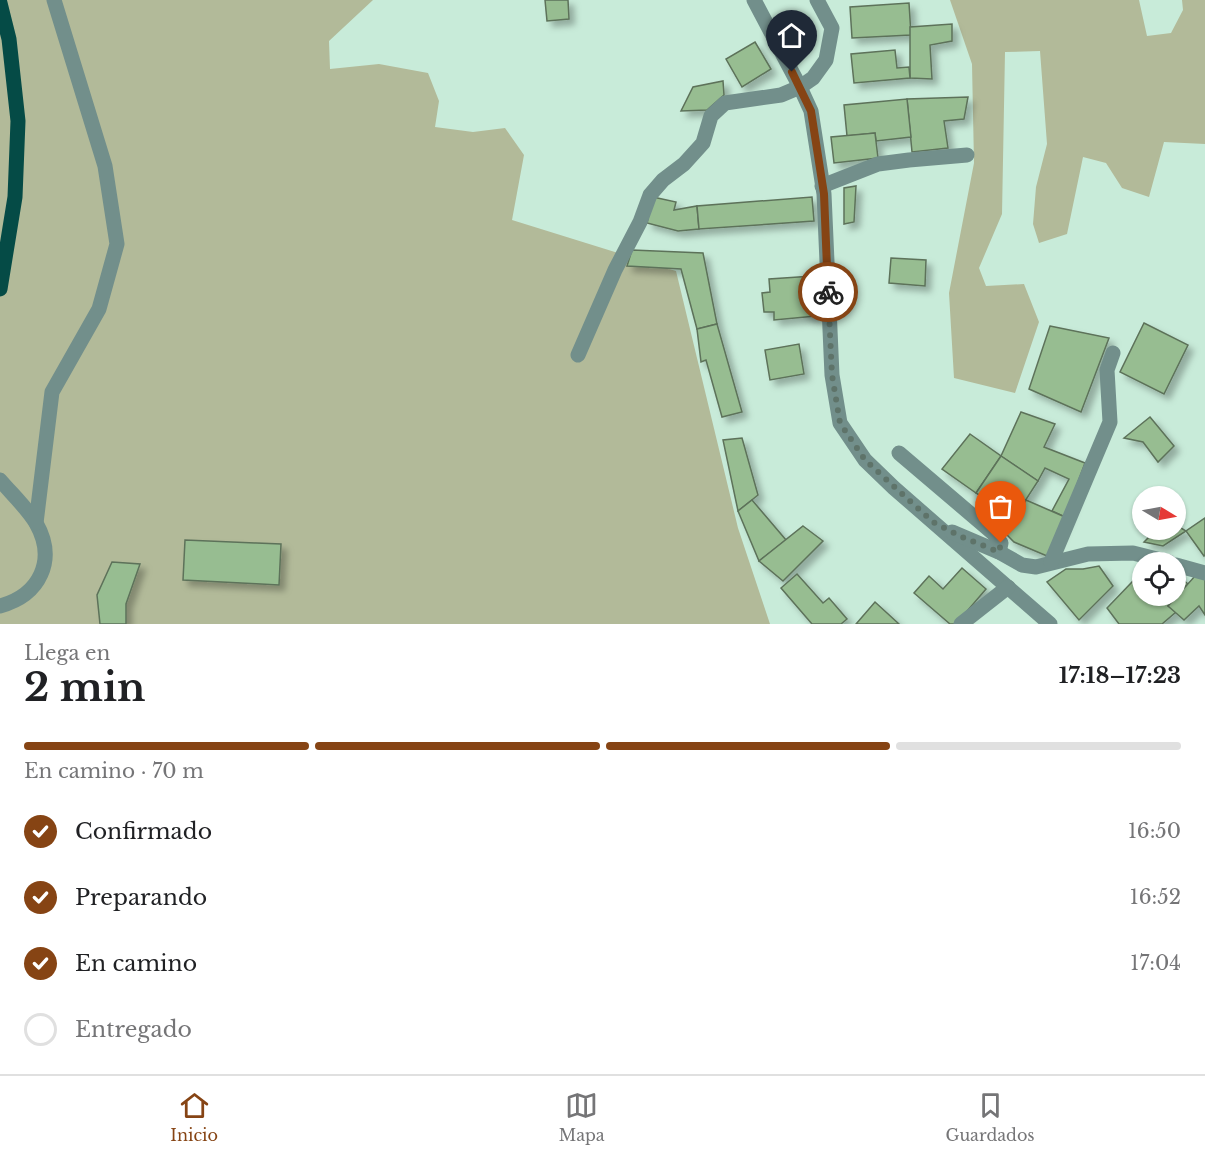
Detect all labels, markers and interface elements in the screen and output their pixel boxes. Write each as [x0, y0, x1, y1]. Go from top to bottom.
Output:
pin [766, 10, 817, 72]
icon: home [775, 19, 808, 52]
courier [798, 262, 858, 322]
icon: bike [812, 276, 845, 309]
pin [975, 481, 1026, 543]
north arrow [1132, 486, 1186, 540]
map controls [1132, 486, 1186, 606]
icon: bag [984, 490, 1017, 523]
button: locate [1132, 552, 1186, 606]
text: Llega en [24, 641, 110, 665]
text: 17:18–17:23 [1059, 662, 1181, 689]
text: 2 min [24, 663, 145, 712]
text: En camino · 70 m [24, 759, 204, 783]
icon: check [24, 815, 57, 848]
text: Confirmado [75, 818, 212, 845]
text: 16:50 [1128, 819, 1181, 843]
icon: check [24, 881, 57, 914]
text: Preparando [75, 884, 207, 911]
text: 16:52 [1130, 885, 1181, 909]
icon: check [24, 947, 57, 980]
text: En camino [75, 950, 197, 977]
text: 17:04 [1130, 951, 1181, 975]
text: Entregado [75, 1016, 192, 1043]
tab: Inicio [170, 1089, 218, 1145]
tab: Mapa [559, 1089, 605, 1145]
tab: Guardados [945, 1089, 1035, 1145]

